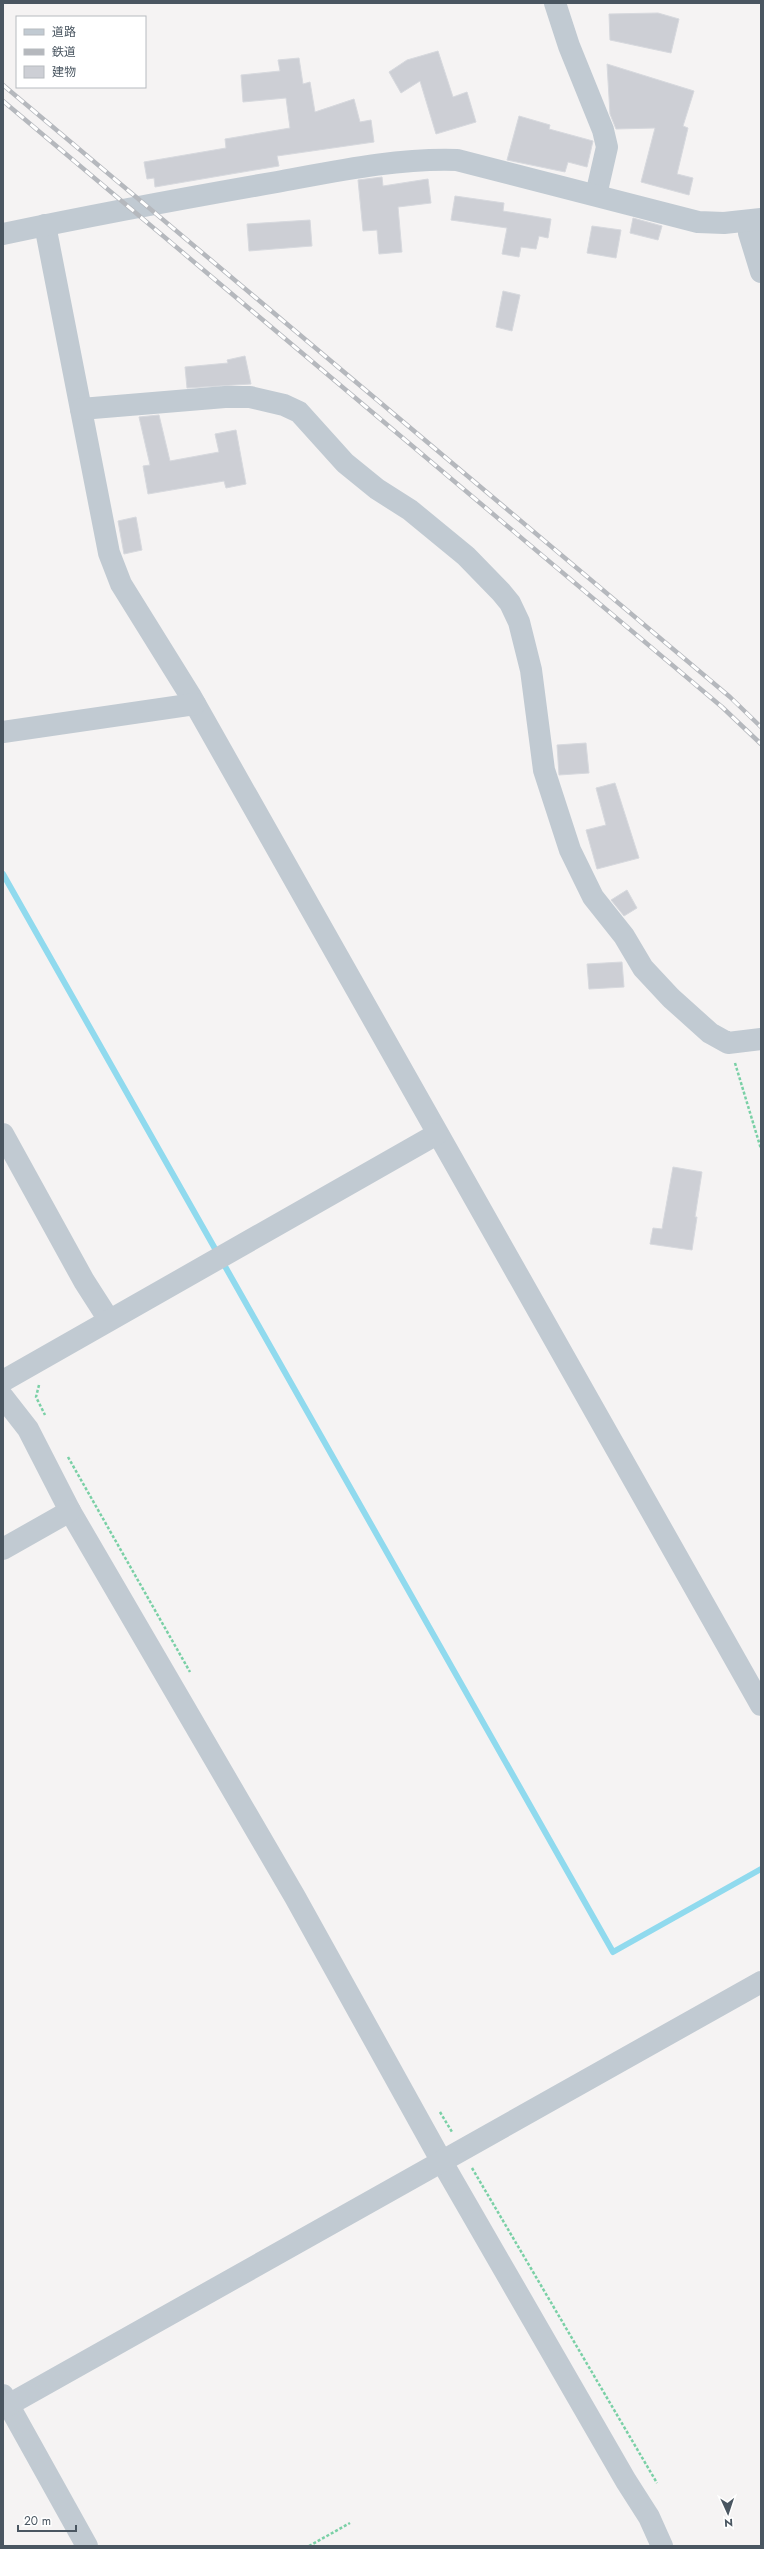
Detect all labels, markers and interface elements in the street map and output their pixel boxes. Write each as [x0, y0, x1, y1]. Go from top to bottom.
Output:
legend [16, 16, 146, 88]
text: 道路 [52, 23, 76, 41]
text: 鉄道 [52, 43, 76, 61]
text: 建物 [52, 63, 76, 81]
north arrow [708, 2493, 748, 2533]
scale bar [18, 2507, 76, 2533]
text: 20 m [24, 2512, 51, 2530]
text: N [724, 2515, 733, 2531]

